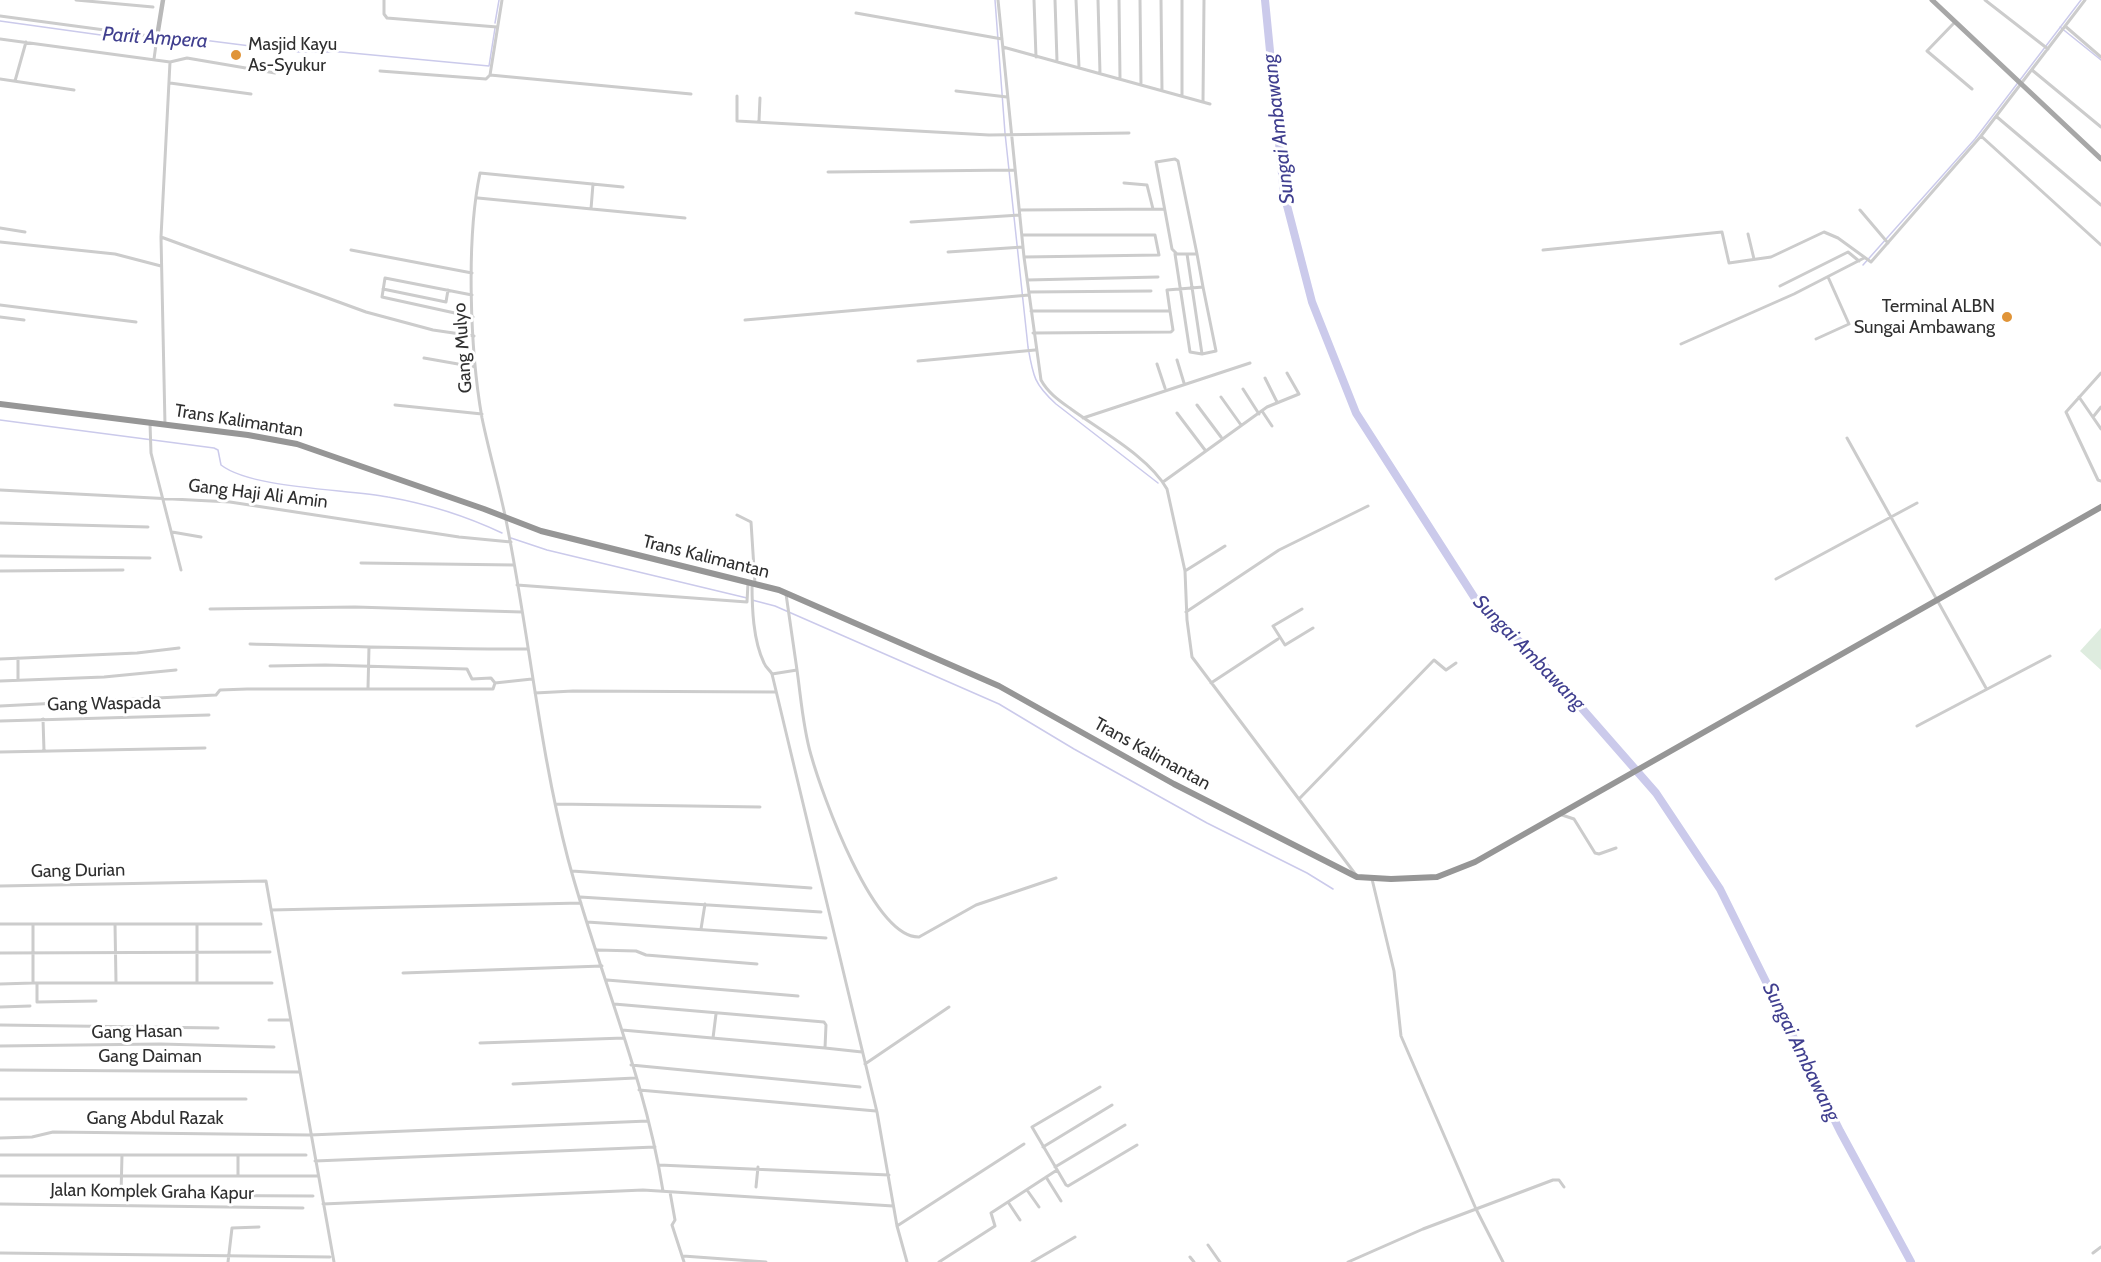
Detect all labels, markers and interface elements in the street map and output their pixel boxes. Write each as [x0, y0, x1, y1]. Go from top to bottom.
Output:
water label: Parit Ampera [101, 22, 209, 54]
place label: Masjid Kayu As-Syukur [248, 34, 337, 76]
marker: Masjid Kayu As-Syukur [229, 48, 243, 62]
water label: Sungai Ambawang [1258, 53, 1300, 205]
place label: Terminal ALBN Sungai Ambawang [1854, 296, 1995, 338]
street label: Gang Mulyo [449, 302, 477, 394]
marker: Terminal ALBN Sungai Ambawang [2000, 310, 2014, 324]
street label: Trans Kalimantan [173, 400, 305, 442]
street label: Gang Haji Ali Amin [187, 475, 329, 513]
street label: Trans Kalimantan [640, 531, 772, 583]
water label: Sungai Ambawang [1468, 590, 1590, 716]
street label: Gang Waspada [47, 692, 161, 716]
street label: Trans Kalimantan [1090, 713, 1214, 795]
street label: Gang Durian [31, 859, 125, 883]
water label: Sungai Ambawang [1757, 979, 1845, 1125]
street label: Gang Hasan [91, 1020, 183, 1044]
street label: Gang Daiman [98, 1046, 202, 1068]
street label: Gang Abdul Razak [86, 1108, 224, 1130]
street label: Jalan Komplek Graha Kapur [50, 1179, 254, 1205]

